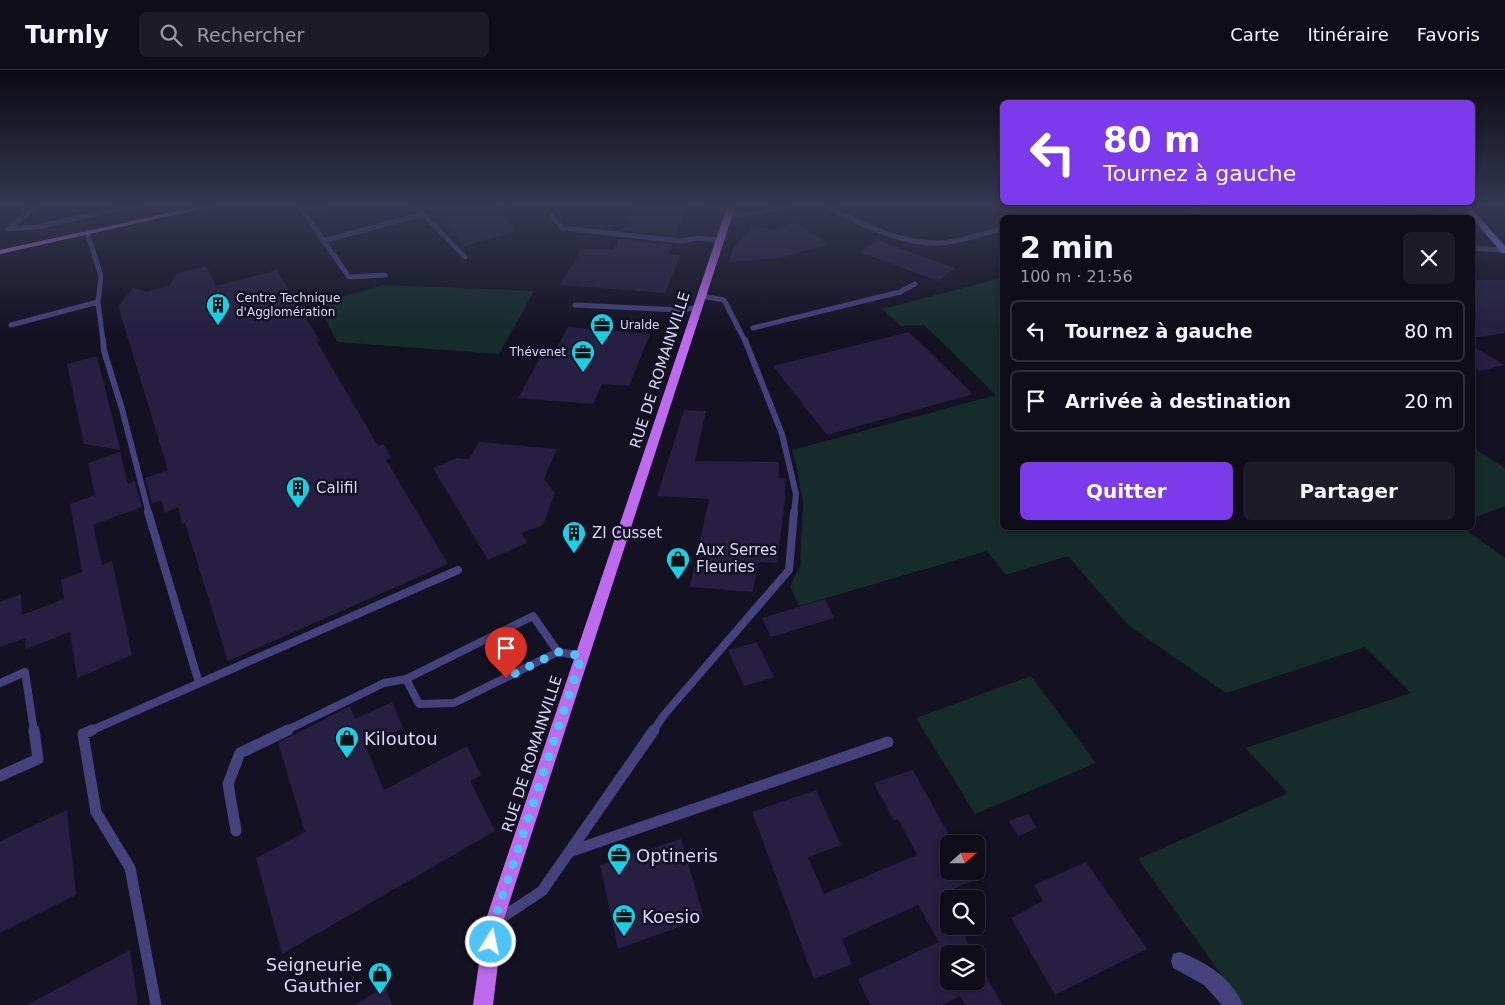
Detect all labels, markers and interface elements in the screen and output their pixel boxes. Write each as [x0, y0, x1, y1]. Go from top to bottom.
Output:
search box [139, 12, 489, 57]
text: Turnly [25, 21, 109, 49]
icon: search [157, 21, 185, 49]
text: Rechercher [197, 24, 304, 46]
text: Carte [1230, 24, 1279, 45]
text: Itinéraire [1307, 24, 1389, 45]
text: Favoris [1417, 24, 1480, 45]
icon: left [1020, 120, 1085, 185]
text: 80 m [1103, 120, 1200, 160]
text: Tournez à gauche [1103, 161, 1296, 186]
text: 2 min [1020, 230, 1114, 265]
button: close [1403, 232, 1455, 284]
text: 100 m · 21:56 [1020, 267, 1133, 286]
street label: RUE DE ROMAINVILLE [626, 290, 694, 450]
place label: Centre Technique d'Agglomération [236, 291, 340, 319]
building icon: Centre Technique d'Agglomération [205, 292, 231, 326]
office icon: Uralde [589, 312, 615, 346]
icon: left [1022, 317, 1050, 345]
place label: Uralde [620, 318, 659, 332]
text: Tournez à gauche [1065, 320, 1253, 342]
text: 80 m [1404, 320, 1453, 342]
office icon: Thévenet [570, 339, 596, 373]
place label: Thévenet [509, 345, 566, 359]
icon: arrive [1022, 387, 1050, 415]
text: Arrivée à destination [1065, 390, 1291, 412]
text: 20 m [1404, 390, 1453, 412]
button: Quitter [1020, 462, 1233, 520]
button: Partager [1243, 462, 1455, 520]
building icon: Califil [285, 475, 311, 509]
place label: Califil [316, 479, 358, 497]
building icon: ZI Cusset [561, 520, 587, 554]
place label: ZI Cusset [592, 524, 662, 542]
place label: Aux Serres Fleuries [696, 541, 777, 576]
shop icon: Aux Serres Fleuries [665, 546, 691, 580]
pin [485, 627, 527, 678]
icon: arrive [492, 634, 520, 662]
street label: RUE DE ROMAINVILLE [498, 674, 566, 834]
shop icon: Kiloutou [334, 725, 360, 759]
place label: Kiloutou [364, 728, 438, 749]
north arrow [940, 835, 985, 880]
map controls [940, 835, 985, 990]
office icon: Optineris [606, 842, 632, 876]
place label: Optineris [636, 845, 718, 866]
button: search [940, 890, 985, 935]
office icon: Koesio [611, 903, 637, 937]
place label: Koesio [642, 906, 700, 927]
position arrow [464, 915, 516, 967]
button: layers [940, 945, 985, 990]
place label: Seigneurie Gauthier [266, 954, 363, 996]
shop icon: Seigneurie Gauthier [367, 961, 393, 995]

